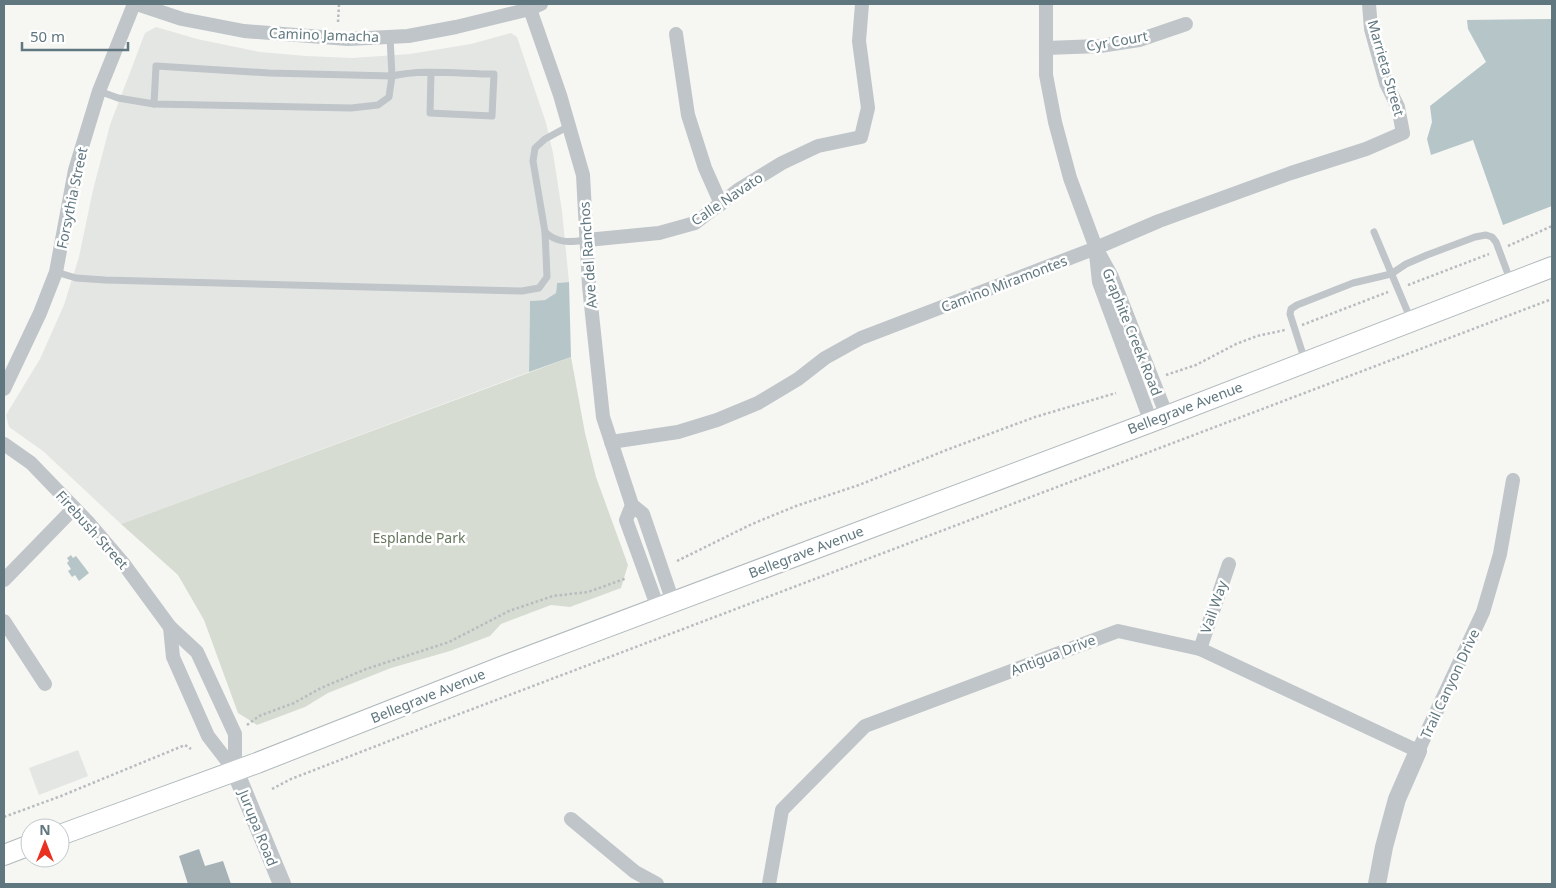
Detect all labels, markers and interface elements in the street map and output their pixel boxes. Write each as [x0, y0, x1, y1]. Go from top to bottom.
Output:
street label: Marrieta Street [1364, 18, 1409, 118]
scale bar [22, 20, 129, 52]
street label: Camino Jamacha [269, 23, 379, 46]
text: 50 m [30, 26, 65, 46]
street label: Cyr Court [1085, 26, 1149, 55]
street label: Forsythia Street [51, 145, 92, 250]
street label: Calle Navato [687, 168, 766, 230]
street label: Ave del Ranchos [574, 201, 601, 309]
street label: Camino Miramontes [938, 251, 1070, 316]
street label: Graphite Creek Road [1098, 265, 1167, 398]
street label: Bellegrave Avenue [1125, 377, 1245, 438]
street label: Firebush Street [52, 486, 133, 573]
street label: Bellegrave Avenue [746, 521, 866, 582]
park label: Esplande Park [373, 528, 466, 547]
street label: Vail Way [1196, 577, 1232, 636]
street label: Trail Canyon Drive [1416, 626, 1483, 742]
street label: Antigua Drive [1008, 630, 1098, 679]
street label: Bellegrave Avenue [368, 664, 488, 727]
street label: Jurupa Road [234, 785, 282, 869]
north arrow [20, 818, 70, 868]
text: N [39, 820, 51, 839]

